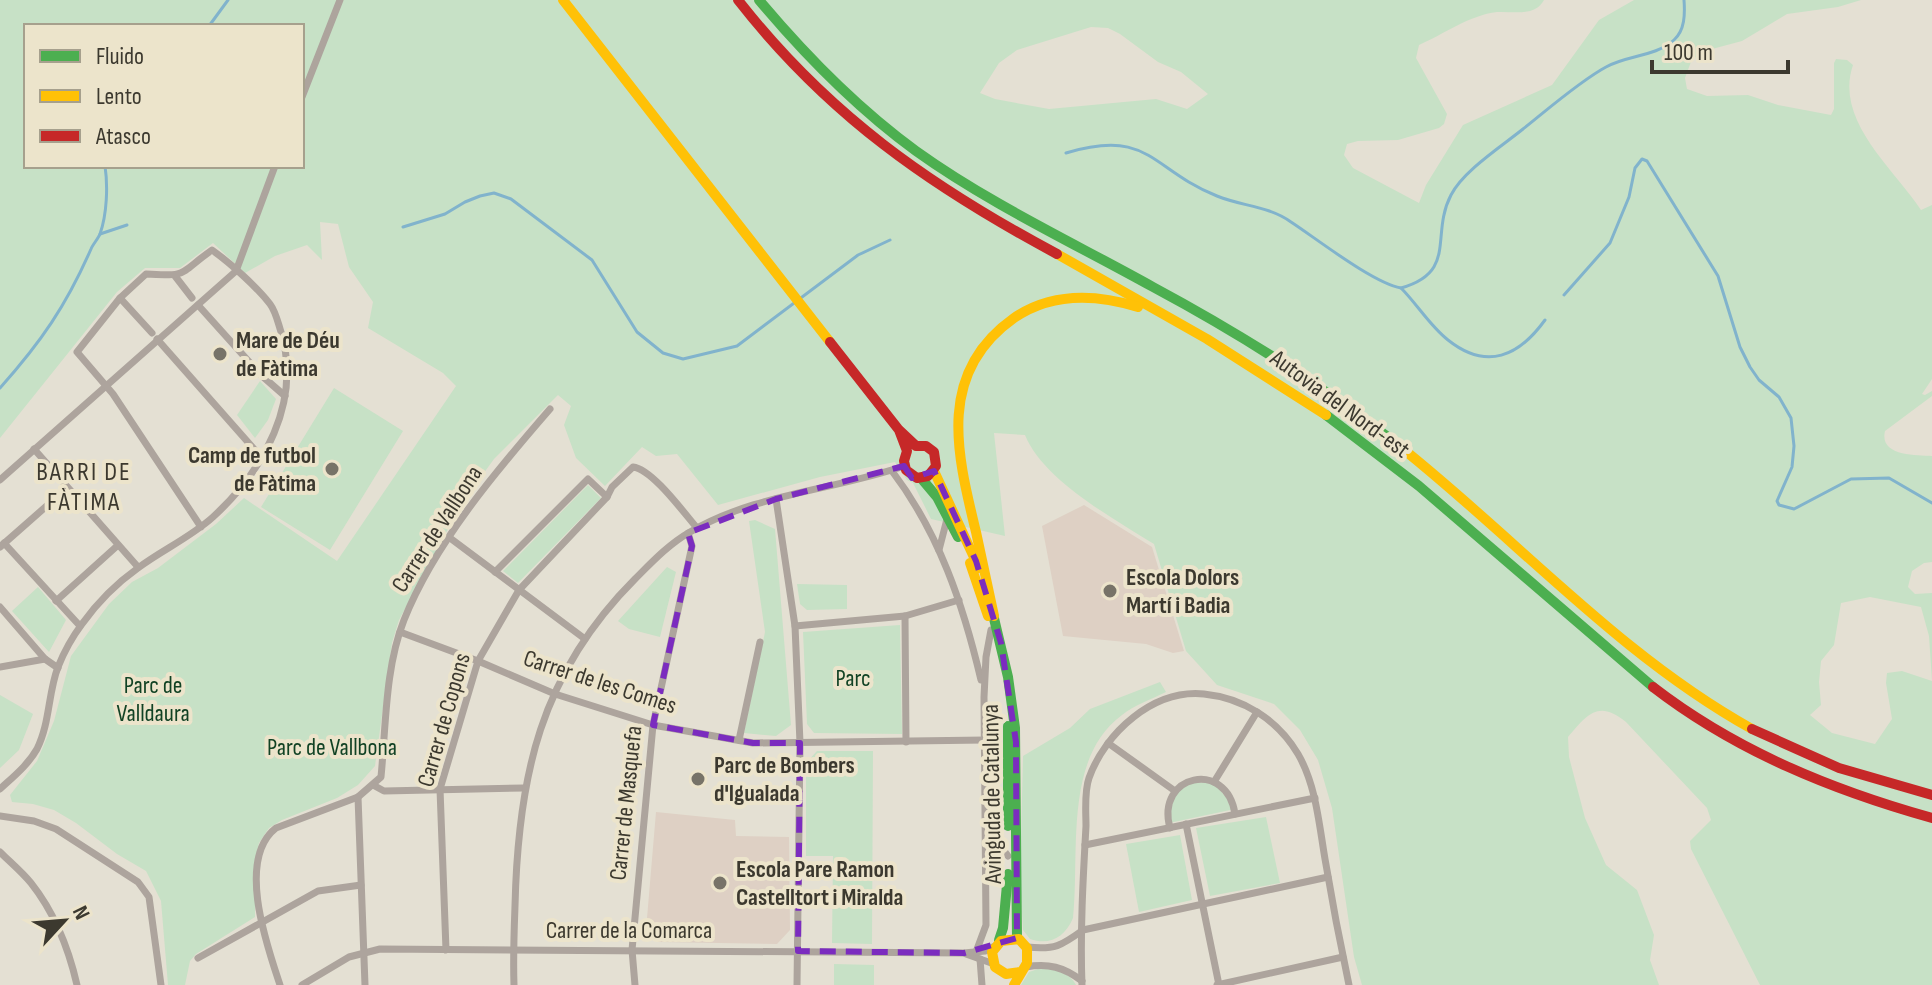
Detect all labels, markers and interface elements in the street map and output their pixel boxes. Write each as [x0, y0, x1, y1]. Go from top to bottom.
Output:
legend [24, 24, 304, 168]
scale bar [1652, 24, 1788, 74]
text: 100 m [1664, 38, 1713, 67]
text: Fluido [96, 42, 144, 71]
text: Lento [96, 82, 142, 111]
text: Atasco [95, 122, 151, 151]
place label: Mare de Déu de Fàtima [236, 326, 340, 383]
street label: Autovia del Nord-est [1264, 343, 1415, 464]
marker: Mare de Déu de Fàtima [211, 345, 229, 363]
place label: Camp de futbol de Fàtima [188, 441, 316, 498]
district label: BARRI DE FÀTIMA [36, 457, 132, 518]
marker: Camp de futbol de Fàtima [323, 460, 341, 478]
street label: Carrer de Vallbona [385, 460, 489, 598]
place label: Escola Dolors Martí i Badia [1126, 563, 1239, 620]
marker: Escola Dolors Martí i Badia [1101, 582, 1119, 600]
street label: Carrer de les Comes [520, 644, 680, 720]
street label: Carrer de Copons [411, 650, 477, 790]
park label: Parc [835, 664, 871, 693]
park label: Parc de Valldaura [116, 671, 190, 728]
street label: Avinguda de Catalunya [976, 704, 1008, 885]
street label: Carrer de Masquefa [603, 724, 649, 882]
park label: Parc de Vallbona [267, 733, 397, 762]
place label: Parc de Bombers d'Igualada [714, 751, 855, 808]
marker: Parc de Bombers d'Igualada [689, 770, 707, 788]
place label: Escola Pare Ramon Castelltort i Miralda [736, 855, 903, 912]
marker: Escola Pare Ramon Castelltort i Miralda [711, 874, 729, 892]
north arrow [24, 881, 104, 961]
text: N [66, 902, 95, 924]
street label: Carrer de la Comarca [546, 916, 712, 945]

